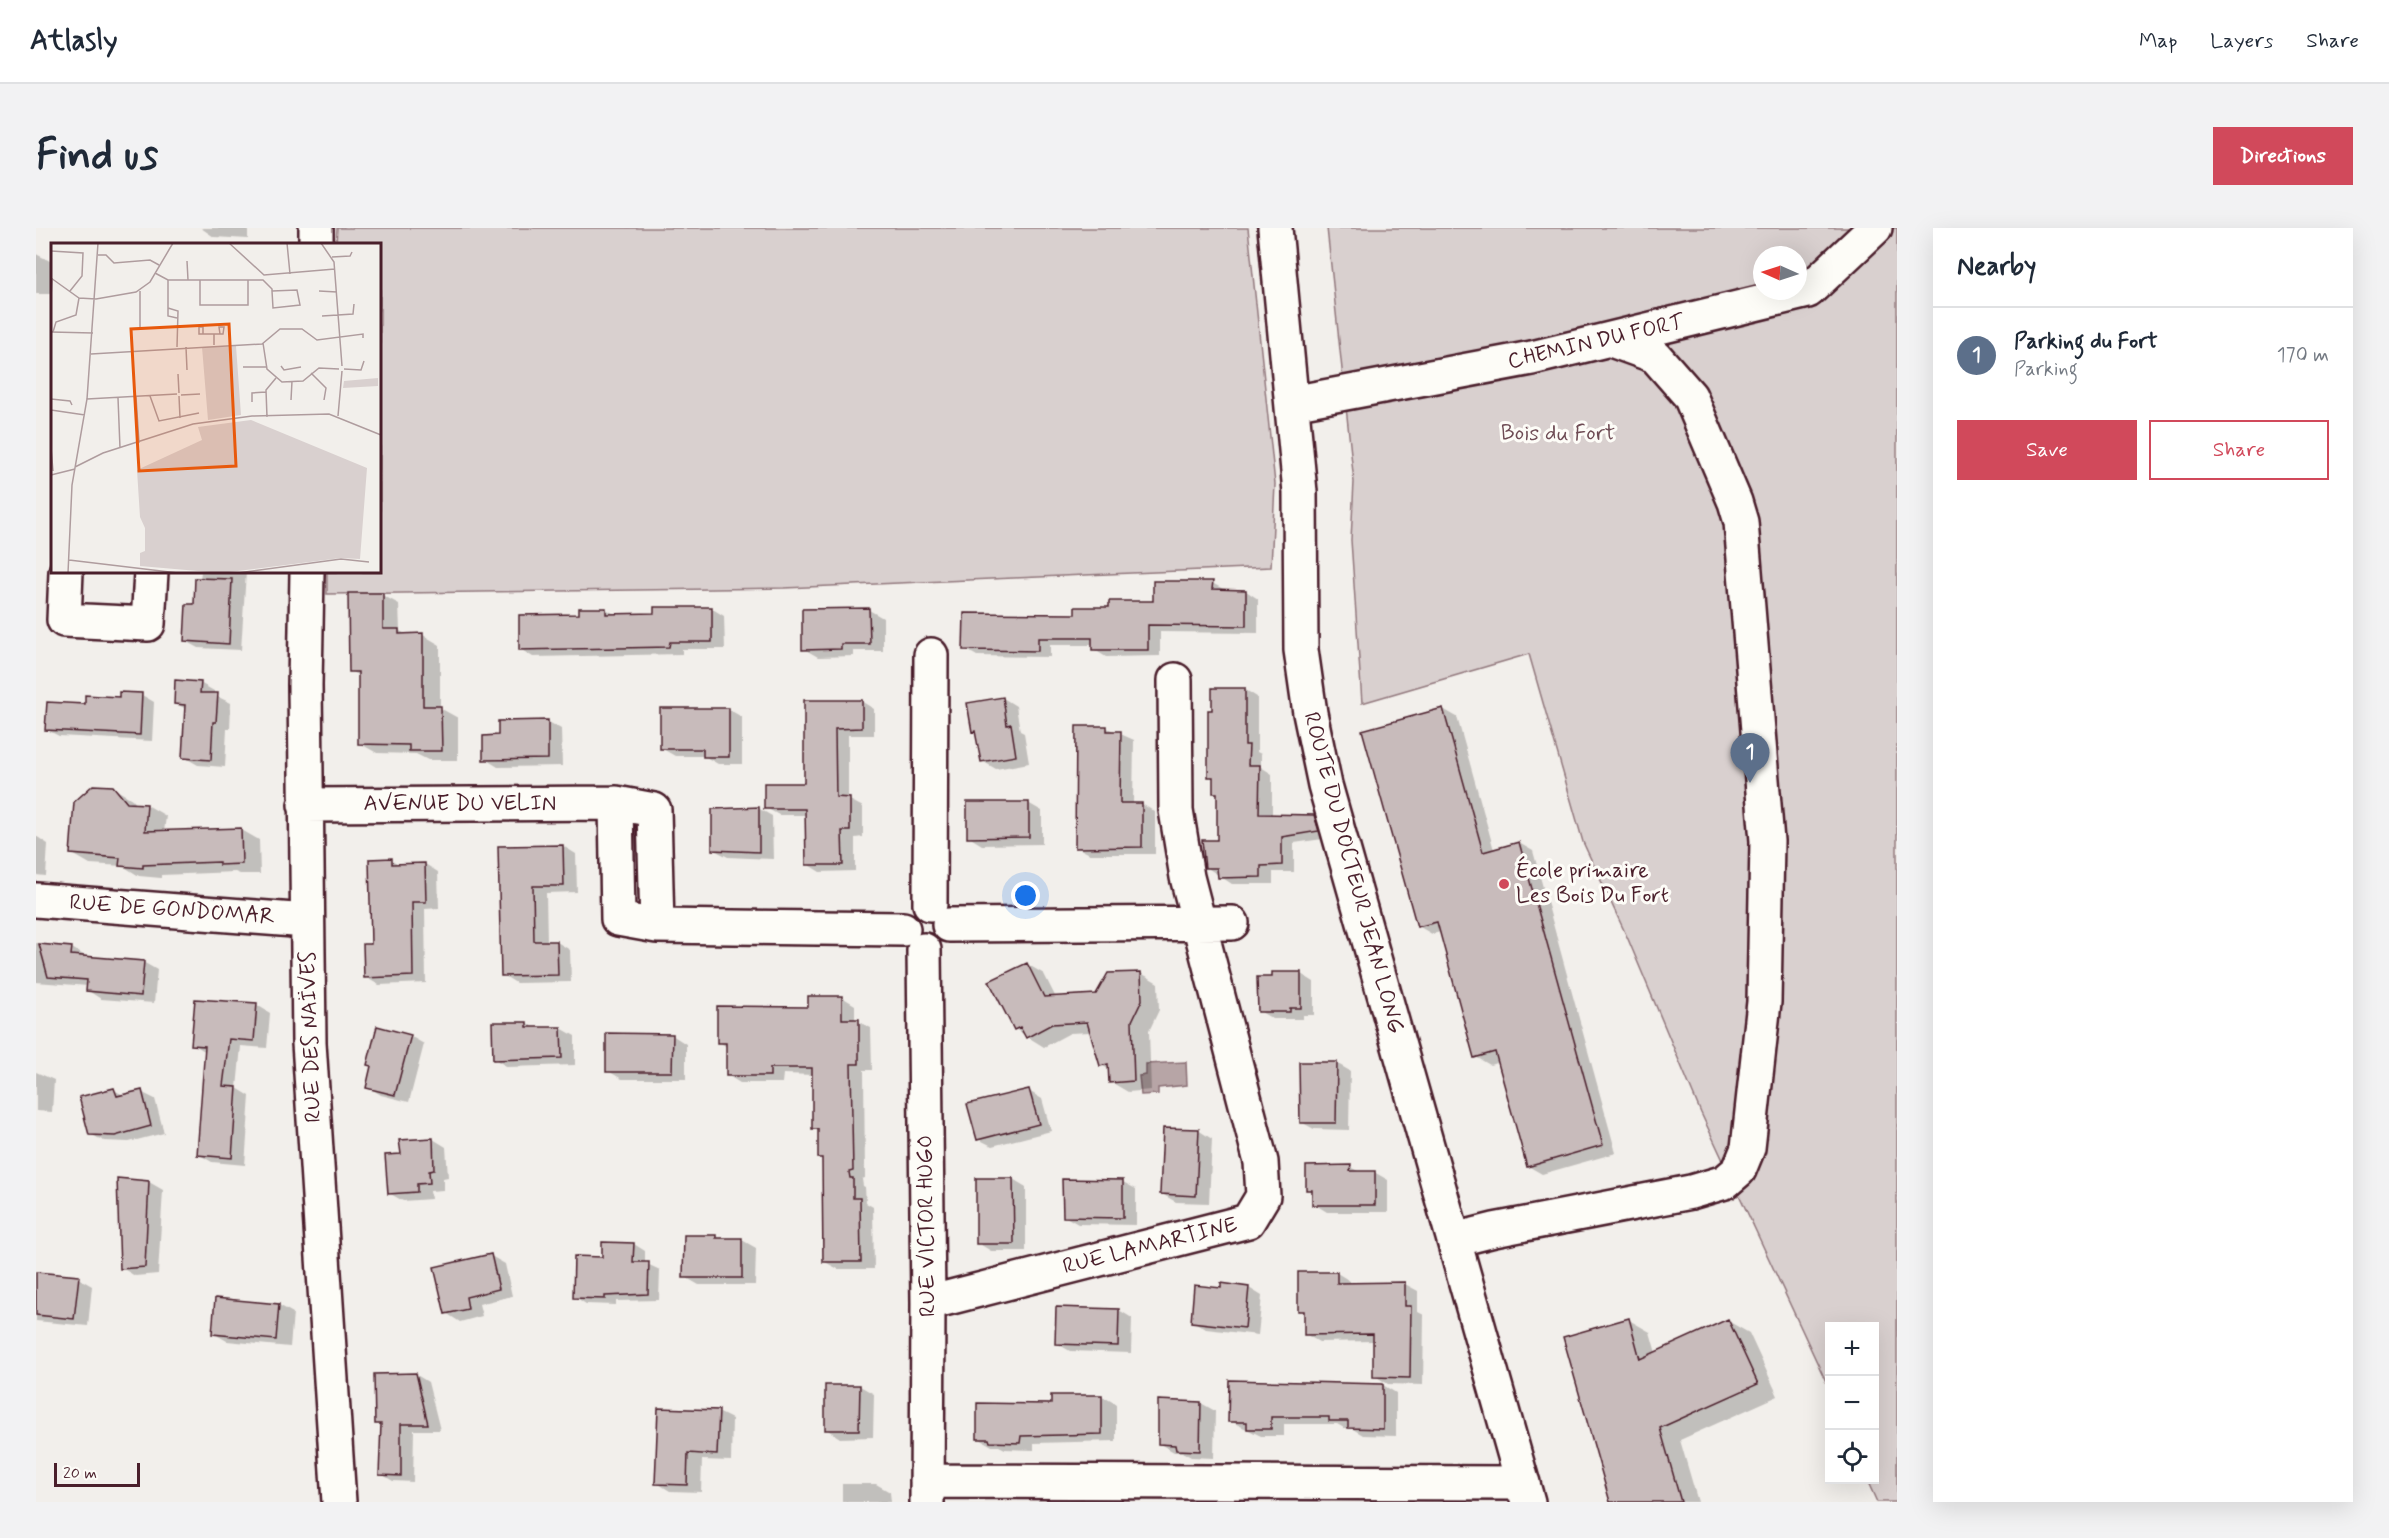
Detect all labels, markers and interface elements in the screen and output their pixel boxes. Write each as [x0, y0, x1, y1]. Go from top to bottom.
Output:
text: Atlasly [30, 23, 118, 60]
text: Map [2139, 27, 2177, 55]
text: Layers [2210, 27, 2273, 55]
text: Share [2306, 27, 2359, 55]
button: Directions [2213, 127, 2353, 185]
text: Find us [36, 129, 158, 184]
inset map [51, 243, 381, 573]
north arrow [1753, 246, 1807, 300]
text: Nearby [1957, 250, 2036, 284]
street label: CHEMIN DU FORT [1505, 308, 1688, 376]
text: Parking du Fort [2014, 328, 2158, 356]
text: 1 [1972, 342, 1981, 369]
text: 170 m [2277, 342, 2329, 369]
text: Parking [2014, 356, 2078, 383]
park label: Bois du Fort [1501, 420, 1615, 448]
button: Save [1957, 420, 2137, 480]
button: Share [2149, 420, 2329, 480]
street label: ROUTE DU DOCTEUR JEAN LONG [1297, 709, 1409, 1037]
pin: 1 [1730, 734, 1770, 783]
street label: AVENUE DU VELIN [364, 790, 556, 818]
place label: École primaire Les Bois Du Fort [1516, 856, 1669, 910]
marker: École primaire Les Bois Du Fort [1497, 877, 1511, 891]
your location [1011, 881, 1040, 910]
street label: RUE DE GONDOMAR [68, 889, 276, 931]
street label: RUE DES NAÏVES [294, 951, 328, 1123]
street label: RUE VICTOR HUGO [911, 1135, 943, 1317]
street label: RUE LAMARTINE [1060, 1211, 1240, 1281]
map controls [1825, 1322, 1879, 1484]
button: + [1825, 1322, 1879, 1376]
button: − [1825, 1376, 1879, 1430]
button: locate [1825, 1430, 1879, 1484]
scale bar [54, 1460, 140, 1488]
text: 20 m [63, 1463, 97, 1484]

